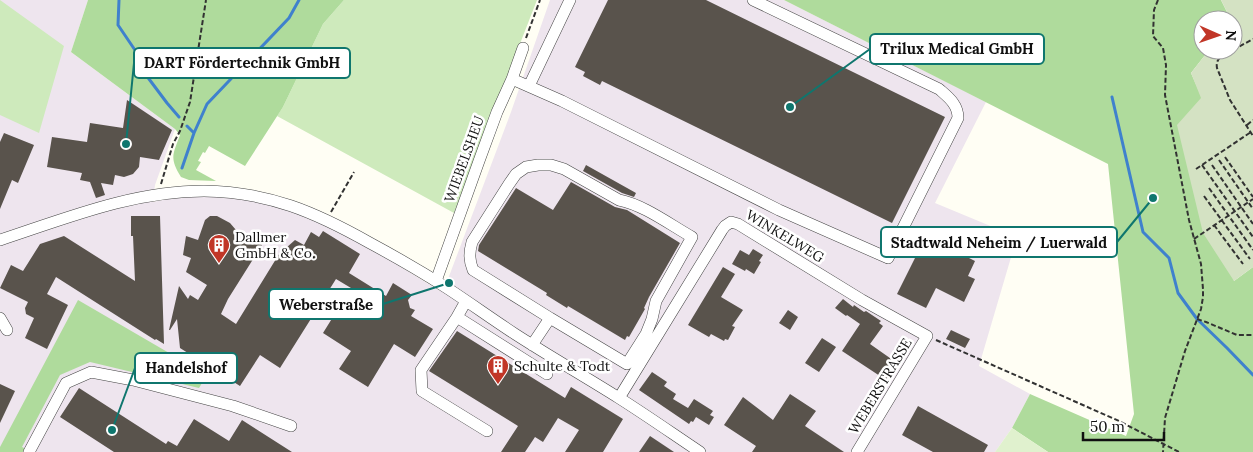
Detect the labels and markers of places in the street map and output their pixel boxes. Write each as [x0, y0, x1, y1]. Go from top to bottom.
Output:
callout: Trilux Medical GmbH [870, 34, 1044, 64]
callout: DART Fördertechnik GmbH [134, 48, 350, 78]
callout: Stadtwald Neheim / Luerwald [881, 227, 1117, 257]
place label: Dallmer GmbH & Co. [235, 228, 315, 262]
building icon: Dallmer GmbH & Co. [207, 233, 231, 264]
callout: Weberstraße [269, 289, 383, 319]
callout: Handelshof [135, 353, 237, 383]
building icon: Schulte & Todt [486, 354, 510, 385]
place label: Schulte & Todt [514, 357, 611, 375]

